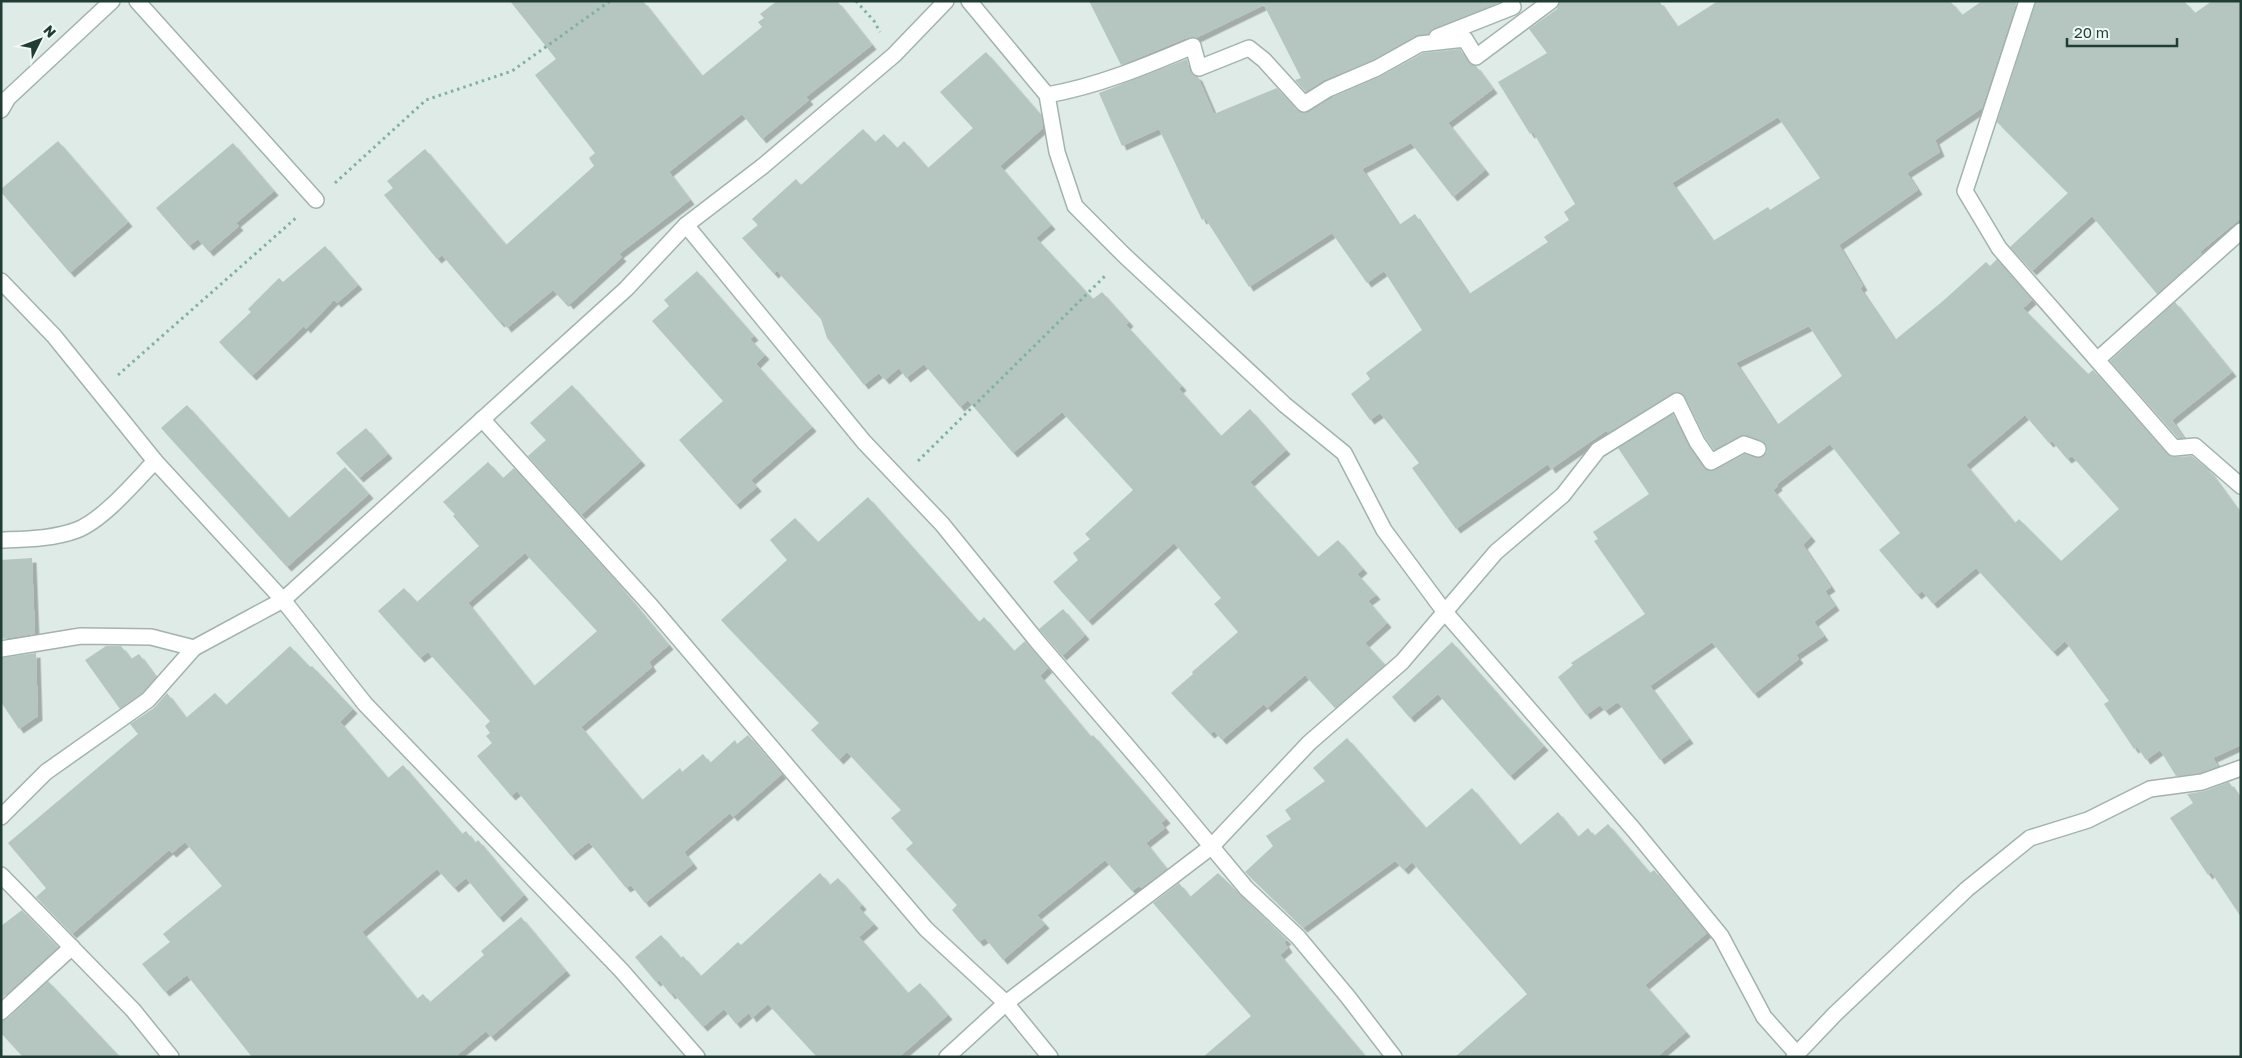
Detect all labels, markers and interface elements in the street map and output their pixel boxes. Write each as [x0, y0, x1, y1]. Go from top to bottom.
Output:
north arrow [15, 15, 65, 65]
scale bar [2067, 15, 2177, 47]
text: N [40, 21, 60, 41]
text: 20 m [2074, 23, 2109, 41]

